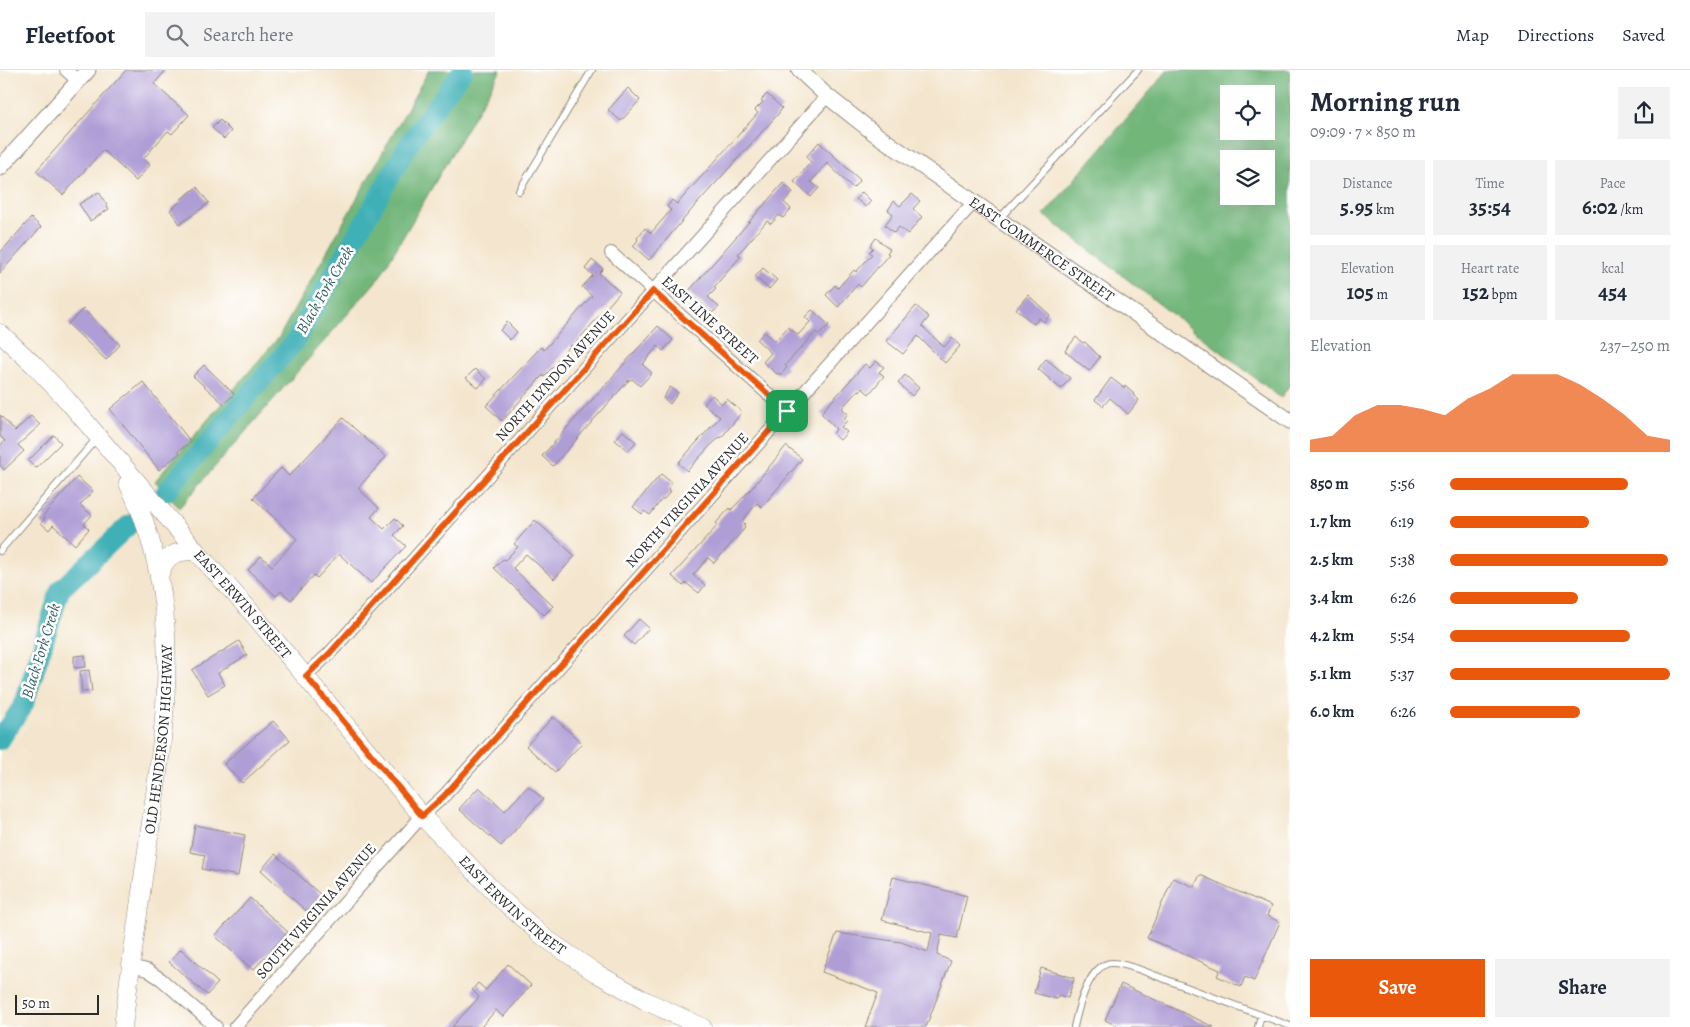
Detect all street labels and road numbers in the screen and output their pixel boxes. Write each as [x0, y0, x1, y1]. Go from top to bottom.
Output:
street label: EAST COMMERCE STREET [965, 192, 1119, 307]
street label: EAST LINE STREET [657, 271, 763, 369]
street label: NORTH LYNDON AVENUE [491, 306, 619, 446]
street label: NORTH VIRGINIA AVENUE [621, 428, 753, 572]
street label: EAST ERWIN STREET [189, 545, 297, 663]
street label: OLD HENDERSON HIGHWAY [139, 643, 177, 836]
street label: SOUTH VIRGINIA AVENUE [251, 839, 381, 983]
street label: EAST ERWIN STREET [455, 851, 571, 960]

